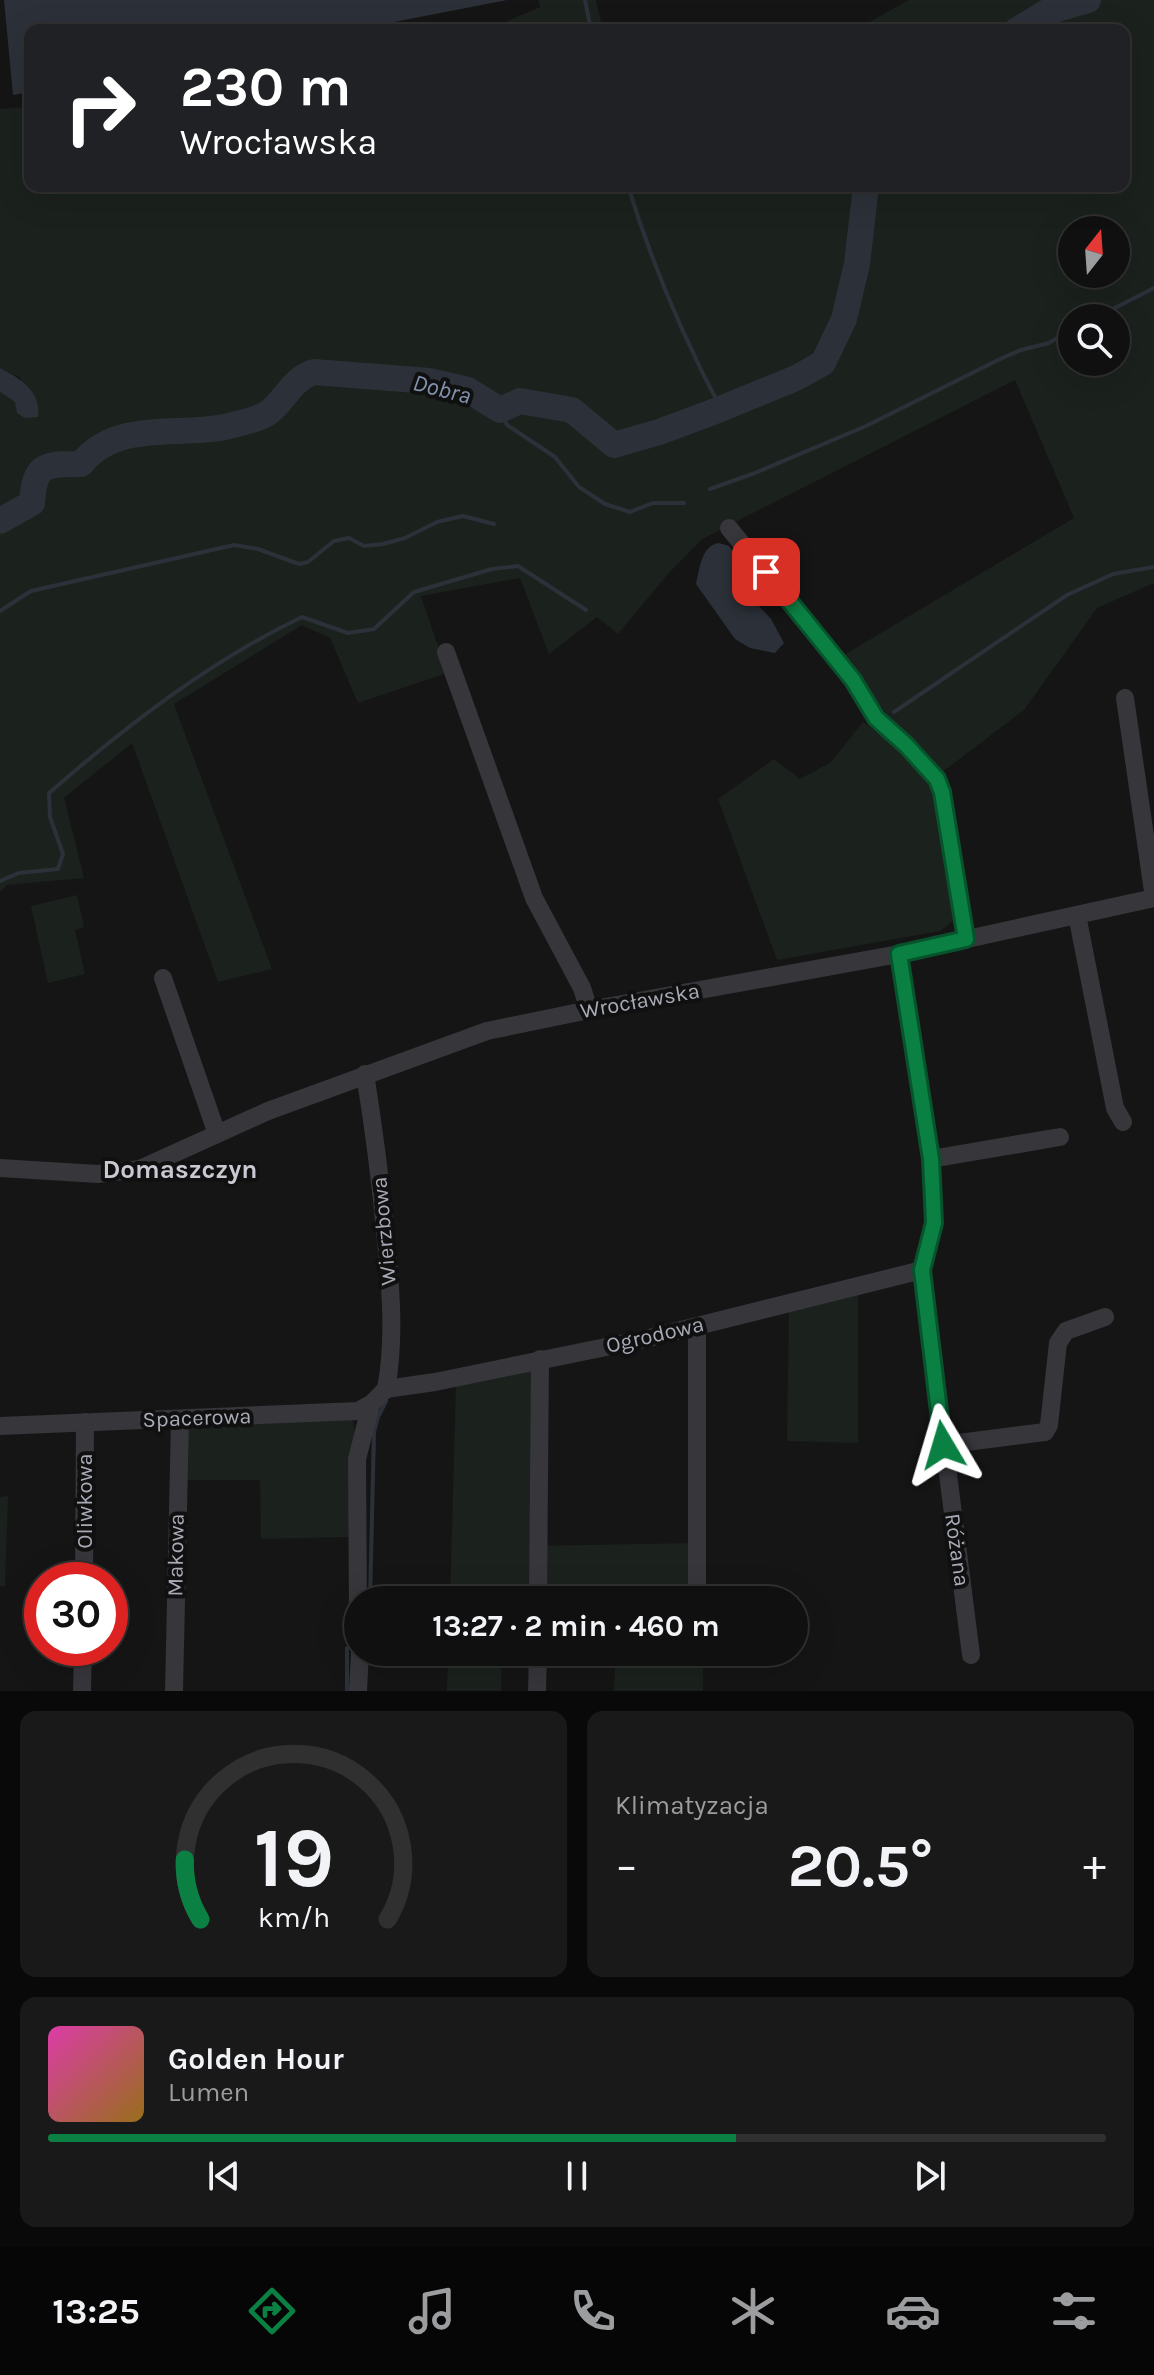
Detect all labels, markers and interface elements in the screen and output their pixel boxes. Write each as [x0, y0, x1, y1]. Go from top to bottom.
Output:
text: 230 m [180, 54, 351, 119]
icon: right [48, 56, 152, 160]
text: Wrocławska [180, 121, 377, 163]
north arrow [1058, 216, 1130, 288]
map controls [1058, 216, 1130, 376]
button: search [1058, 304, 1130, 376]
water label: Dobra [410, 368, 474, 410]
pin [732, 538, 800, 606]
icon: arrive [744, 550, 788, 594]
street label: Wrocławska [578, 978, 702, 1024]
district label: Domaszczyn [103, 1154, 257, 1185]
street label: Wierzbowa [366, 1176, 402, 1286]
street label: Ogrodowa [603, 1311, 707, 1359]
street label: Spacerowa [142, 1403, 252, 1433]
position arrow [901, 1403, 985, 1487]
street label: Oliwkowa [72, 1453, 98, 1549]
street label: Różana [939, 1512, 975, 1588]
street label: Makowa [162, 1513, 190, 1597]
speed limit sign: 30 [24, 1562, 128, 1666]
text: 13:27 · 2 min · 460 m [432, 1608, 720, 1644]
text: Klimatyzacja [615, 1790, 769, 1821]
text: 19 [253, 1810, 334, 1907]
text: 20.5° [788, 1831, 933, 1901]
text: − [615, 1840, 638, 1891]
text: + [1083, 1840, 1106, 1891]
text: km/h [257, 1901, 330, 1934]
text: Golden Hour [168, 2041, 344, 2077]
text: Lumen [168, 2077, 249, 2108]
icon: previous [202, 2154, 246, 2198]
icon: pause [555, 2154, 599, 2198]
icon: next [908, 2154, 952, 2198]
icon: directions [244, 2283, 300, 2339]
icon: music [404, 2283, 460, 2339]
icon: phone [565, 2283, 621, 2339]
icon: climate [725, 2283, 781, 2339]
icon: car [885, 2283, 941, 2339]
icon: filters [1046, 2283, 1102, 2339]
text: 13:25 [52, 2290, 140, 2332]

